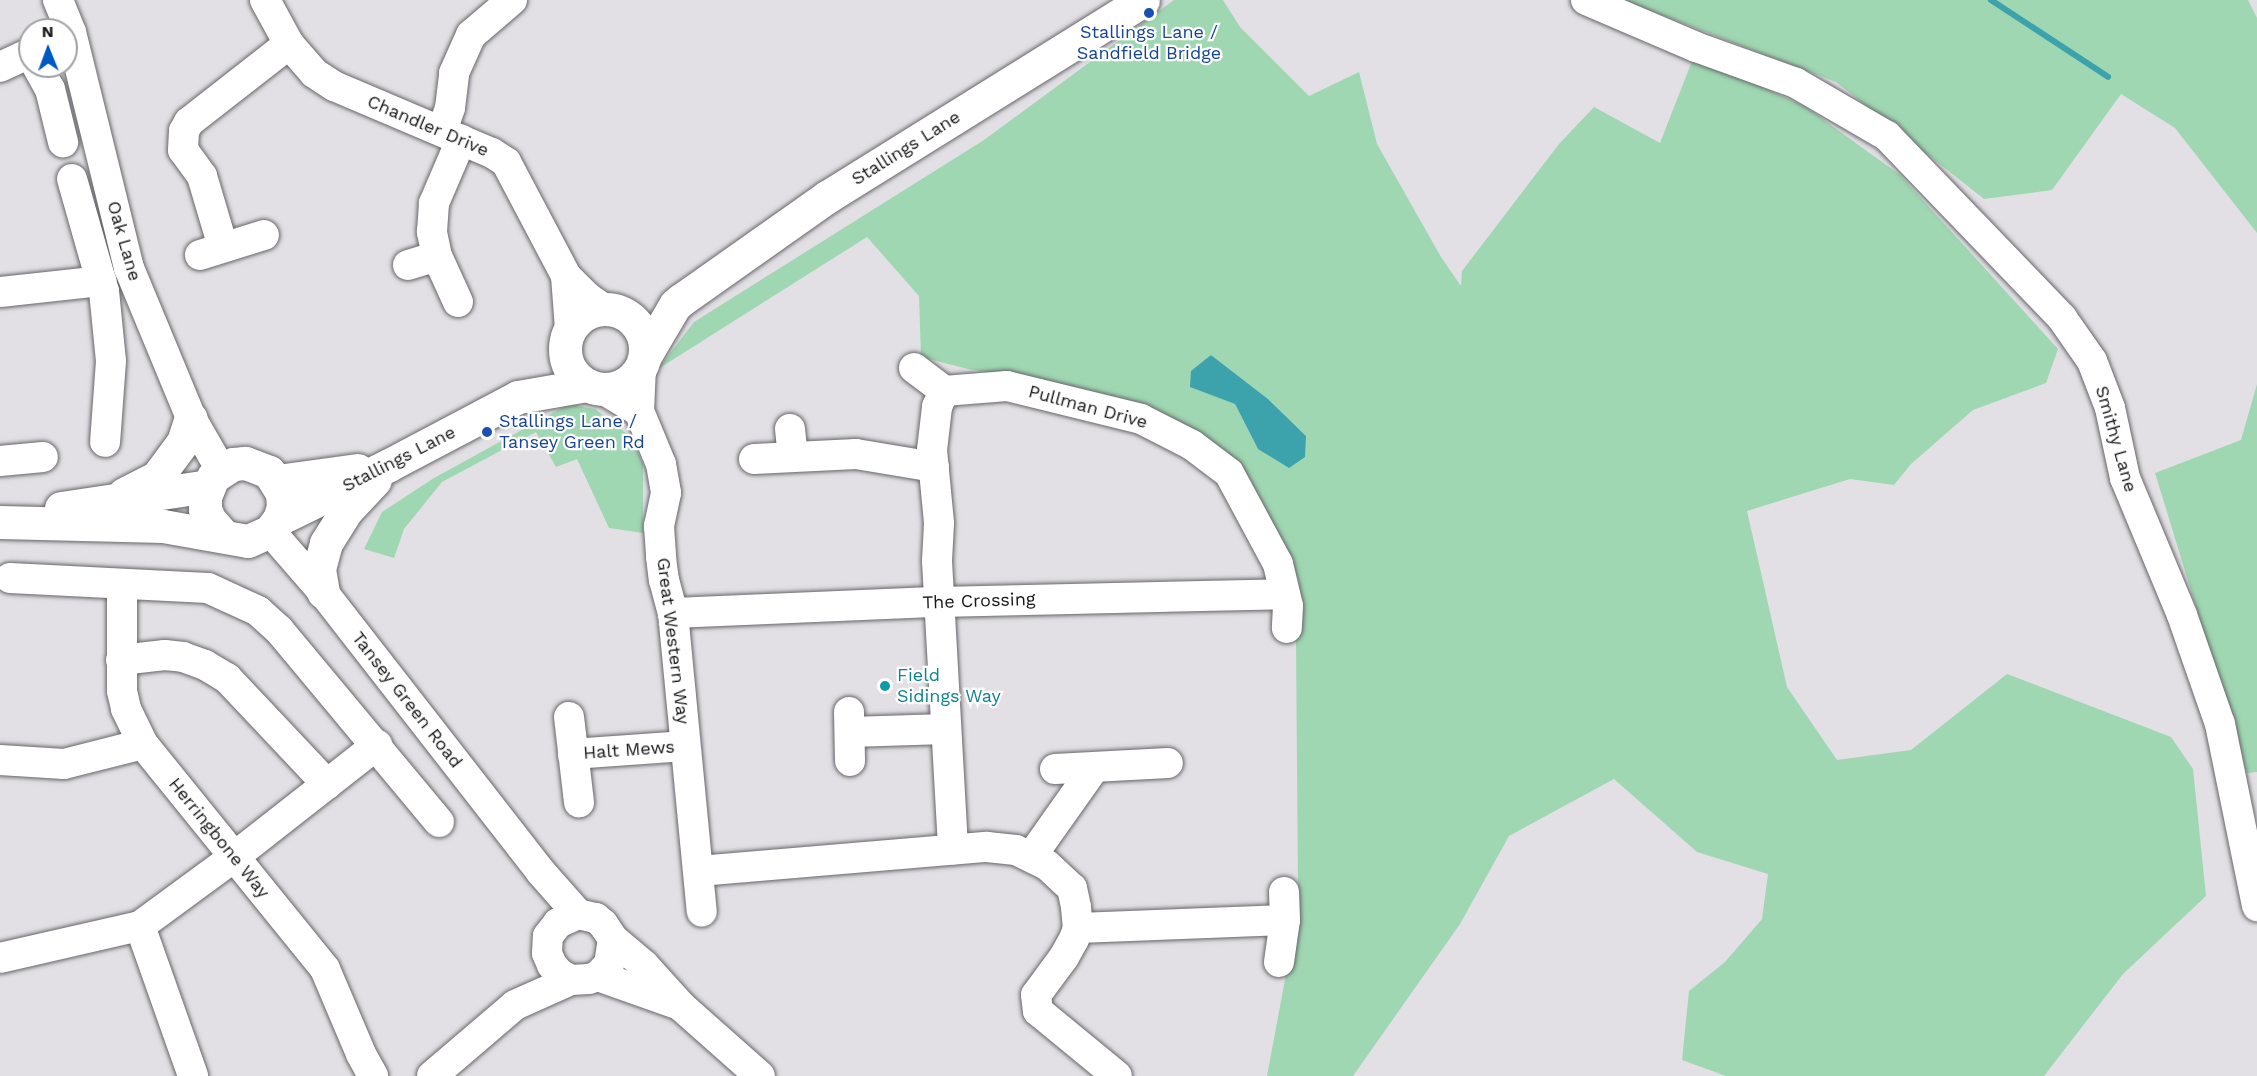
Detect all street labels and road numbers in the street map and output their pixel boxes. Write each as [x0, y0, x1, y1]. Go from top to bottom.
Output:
street label: Chandler Drive [364, 91, 492, 161]
street label: Stallings Lane [848, 106, 964, 190]
street label: Oak Lane [102, 198, 146, 284]
street label: Pullman Drive [1026, 381, 1150, 433]
street label: Smithy Lane [2090, 383, 2142, 495]
street label: Stallings Lane [339, 421, 459, 497]
street label: Great Western Way [652, 556, 694, 726]
street label: The Crossing [922, 588, 1036, 614]
street label: Tansey Green Road [347, 627, 467, 773]
street label: Halt Mews [582, 736, 676, 764]
street label: Herringbone Way [164, 773, 274, 903]

